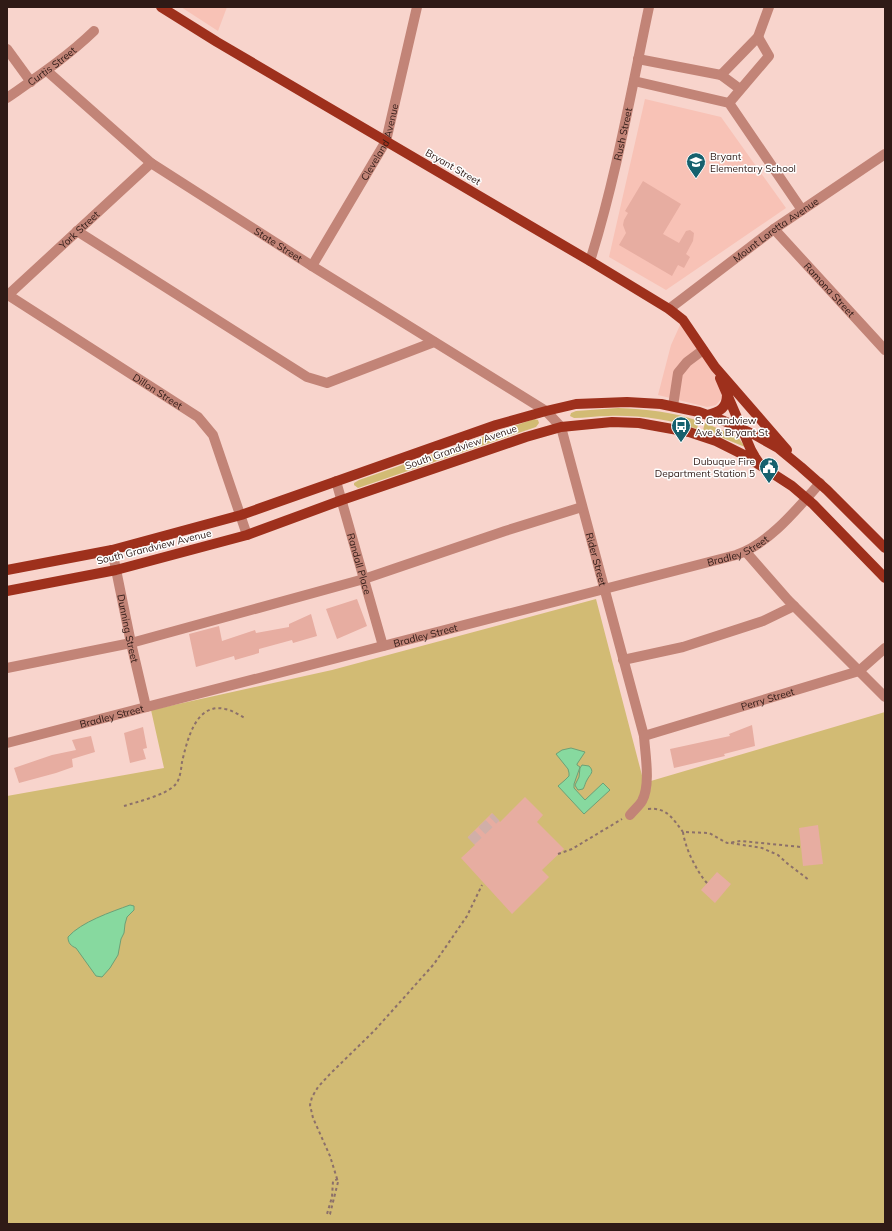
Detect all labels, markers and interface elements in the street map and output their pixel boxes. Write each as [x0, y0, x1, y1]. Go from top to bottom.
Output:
street label: Curtis Street [25, 43, 79, 88]
street label: Cleveland Avenue [358, 102, 401, 183]
street label: Rush Street [610, 106, 635, 162]
street label: Bryant Street [423, 146, 483, 188]
place label: Bryant Elementary School [710, 150, 796, 175]
school or university icon: Bryant Elementary School [685, 151, 707, 179]
street label: Mount Loretta Avenue [730, 194, 821, 265]
street label: York Street [55, 207, 102, 252]
street label: State Street [252, 224, 305, 265]
street label: Ramona Street [801, 259, 858, 320]
street label: Dillon Street [130, 370, 186, 412]
place label: S. Grandview Ave & Bryant St [695, 414, 769, 439]
bus stop icon: S. Grandview Ave & Bryant St [670, 415, 692, 443]
street label: South Grandview Avenue [403, 422, 519, 472]
place label: Dubuque Fire Department Station 5 [655, 455, 755, 480]
public building icon: Dubuque Fire Department Station 5 [758, 456, 780, 484]
street label: South Grandview Avenue [95, 526, 213, 568]
street label: Randall Place [345, 531, 374, 596]
street label: Rider Street [583, 531, 610, 588]
street label: Bradley Street [706, 532, 772, 569]
street label: Dunning Street [115, 593, 142, 664]
street label: Bradley Street [392, 620, 459, 650]
street label: Perry Street [739, 684, 796, 713]
street label: Bradley Street [78, 701, 146, 731]

